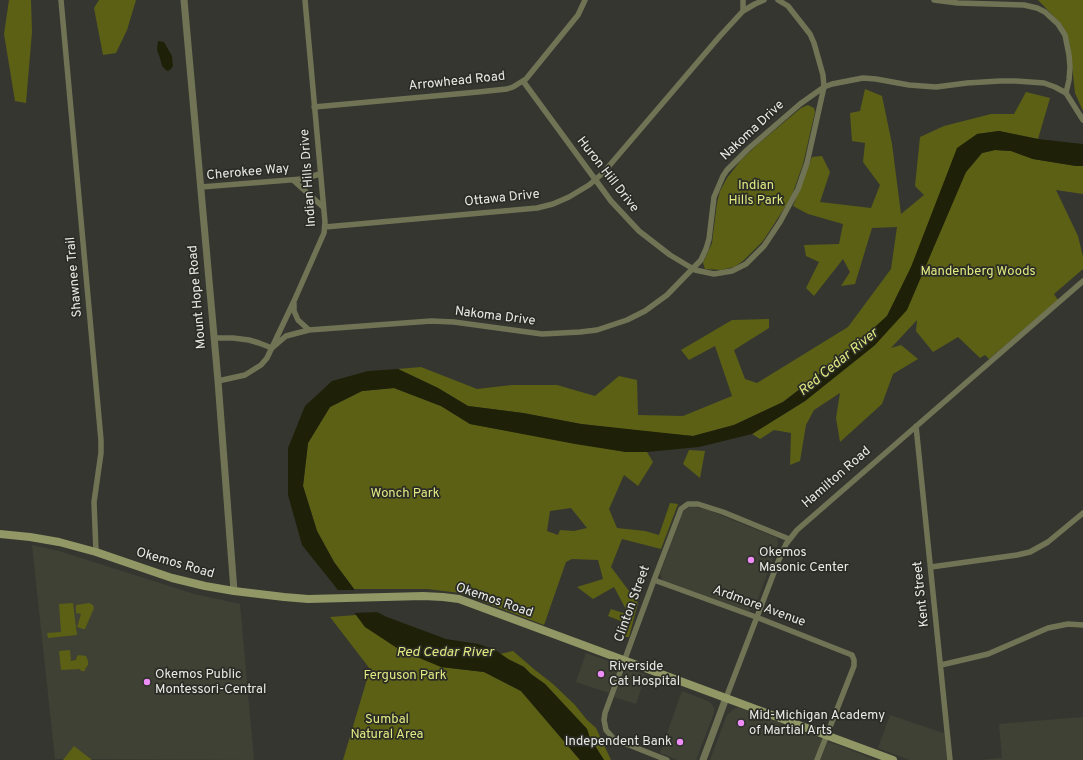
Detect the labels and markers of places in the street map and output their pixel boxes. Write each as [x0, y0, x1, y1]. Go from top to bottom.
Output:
place label: Okemos Masonic Center [759, 545, 849, 576]
marker: Okemos Masonic Center [746, 555, 756, 565]
place label: Riverside Cat Hospital [609, 659, 680, 690]
place label: Okemos Public Montessori-Central [155, 667, 266, 698]
marker: Riverside Cat Hospital [596, 669, 606, 679]
marker: Okemos Public Montessori-Central [142, 677, 152, 687]
place label: Mid-Michigan Academy of Martial Arts [749, 708, 885, 739]
marker: Mid-Michigan Academy of Martial Arts [736, 718, 746, 728]
place label: Independent Bank [565, 734, 672, 750]
marker: Independent Bank [675, 737, 685, 747]

